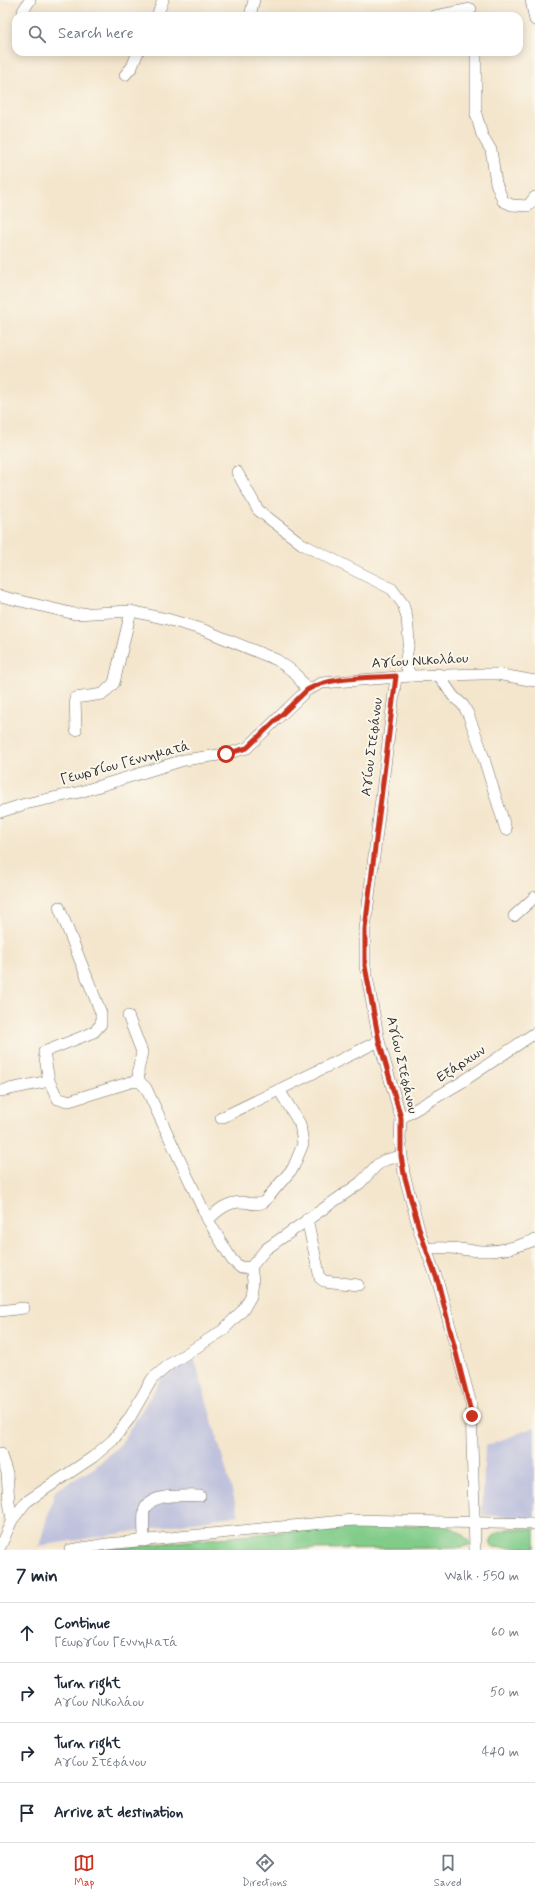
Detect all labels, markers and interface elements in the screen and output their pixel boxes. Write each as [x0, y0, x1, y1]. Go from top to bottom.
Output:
search box [12, 12, 523, 56]
icon: search [26, 23, 48, 45]
text: Search here [58, 24, 134, 44]
street label: Αγίου Νικολάου [371, 649, 469, 673]
street label: Αγίου Στεφάνου [357, 697, 387, 797]
street label: Γεωργίου Γεννηματά [58, 737, 192, 789]
route start [217, 745, 235, 763]
street label: Αγίου Στεφάνου [382, 1015, 422, 1115]
street label: Εξάρχων [433, 1042, 489, 1086]
route end [463, 1407, 481, 1425]
text: 7 min [16, 1565, 58, 1587]
text: Walk · 550 m [445, 1568, 519, 1585]
text: Continue [54, 1614, 110, 1634]
icon: ahead [16, 1622, 38, 1644]
text: 60 m [491, 1624, 519, 1641]
text: Γεωργίου Γεννηματά [54, 1634, 178, 1651]
text: Turn right [54, 1674, 121, 1694]
icon: right [16, 1682, 38, 1704]
text: 50 m [490, 1684, 519, 1701]
text: Αγίου Νικολάου [54, 1694, 144, 1711]
text: Turn right [54, 1734, 121, 1754]
icon: right [16, 1742, 38, 1764]
text: 440 m [482, 1744, 519, 1761]
text: Αγίου Στεφάνου [54, 1754, 146, 1771]
icon: arrive [16, 1802, 38, 1824]
text: Arrive at destination [54, 1803, 183, 1823]
tab: Map [73, 1852, 95, 1890]
tab: Directions [242, 1852, 287, 1890]
tab: Saved [434, 1852, 462, 1890]

